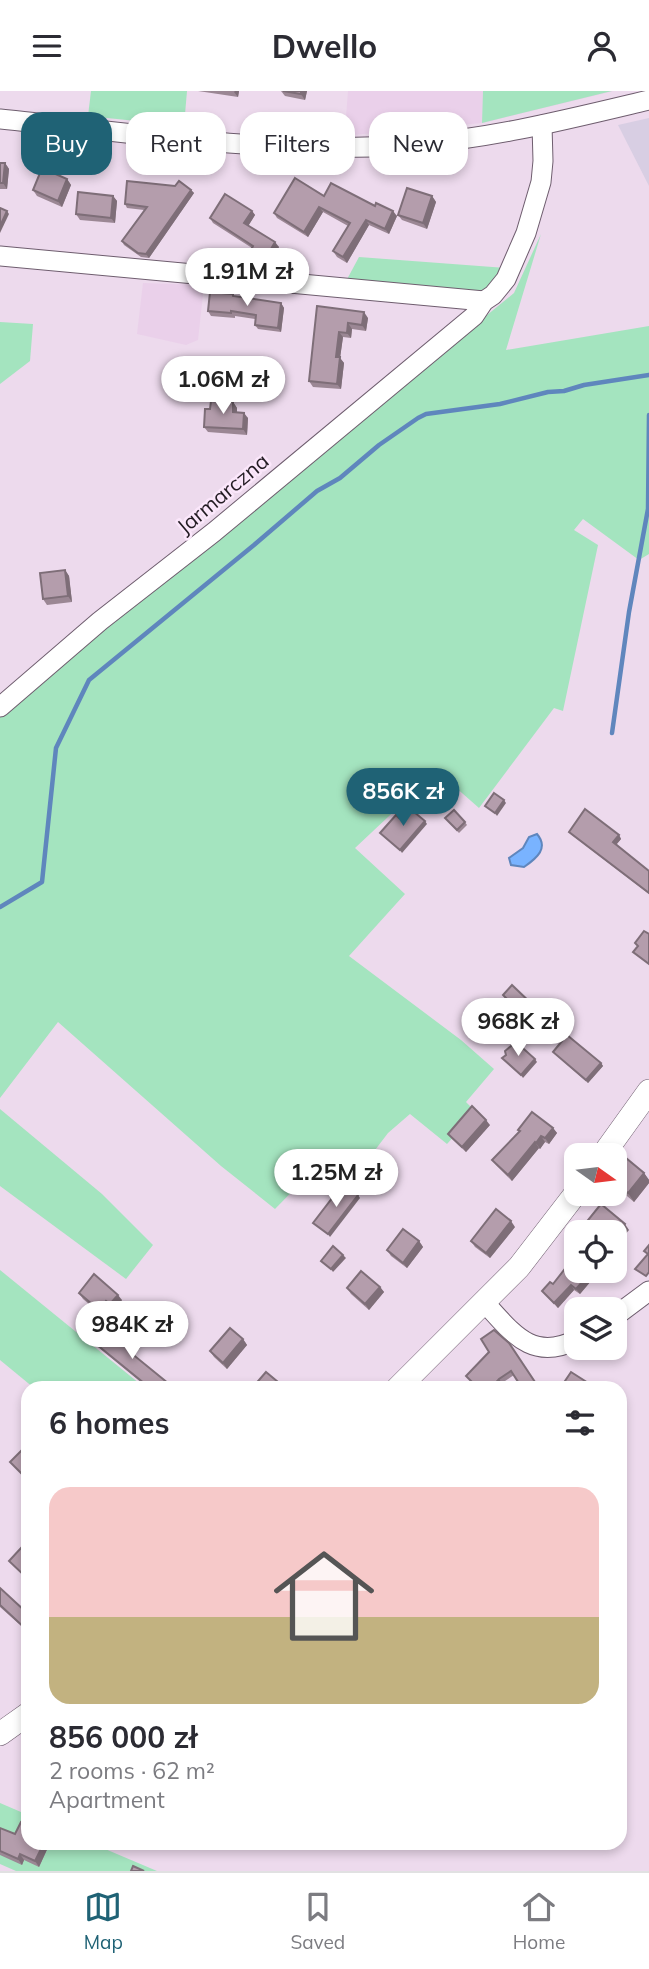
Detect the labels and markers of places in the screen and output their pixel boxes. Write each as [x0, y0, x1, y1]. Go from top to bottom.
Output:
pin: 1.91M zł [175, 249, 319, 308]
pin: 1.06M zł [151, 357, 295, 416]
pin: 856K zł [338, 769, 468, 828]
pin: 968K zł [453, 999, 583, 1058]
pin: 1.25M zł [264, 1149, 408, 1209]
pin: 984K zł [67, 1301, 197, 1361]

